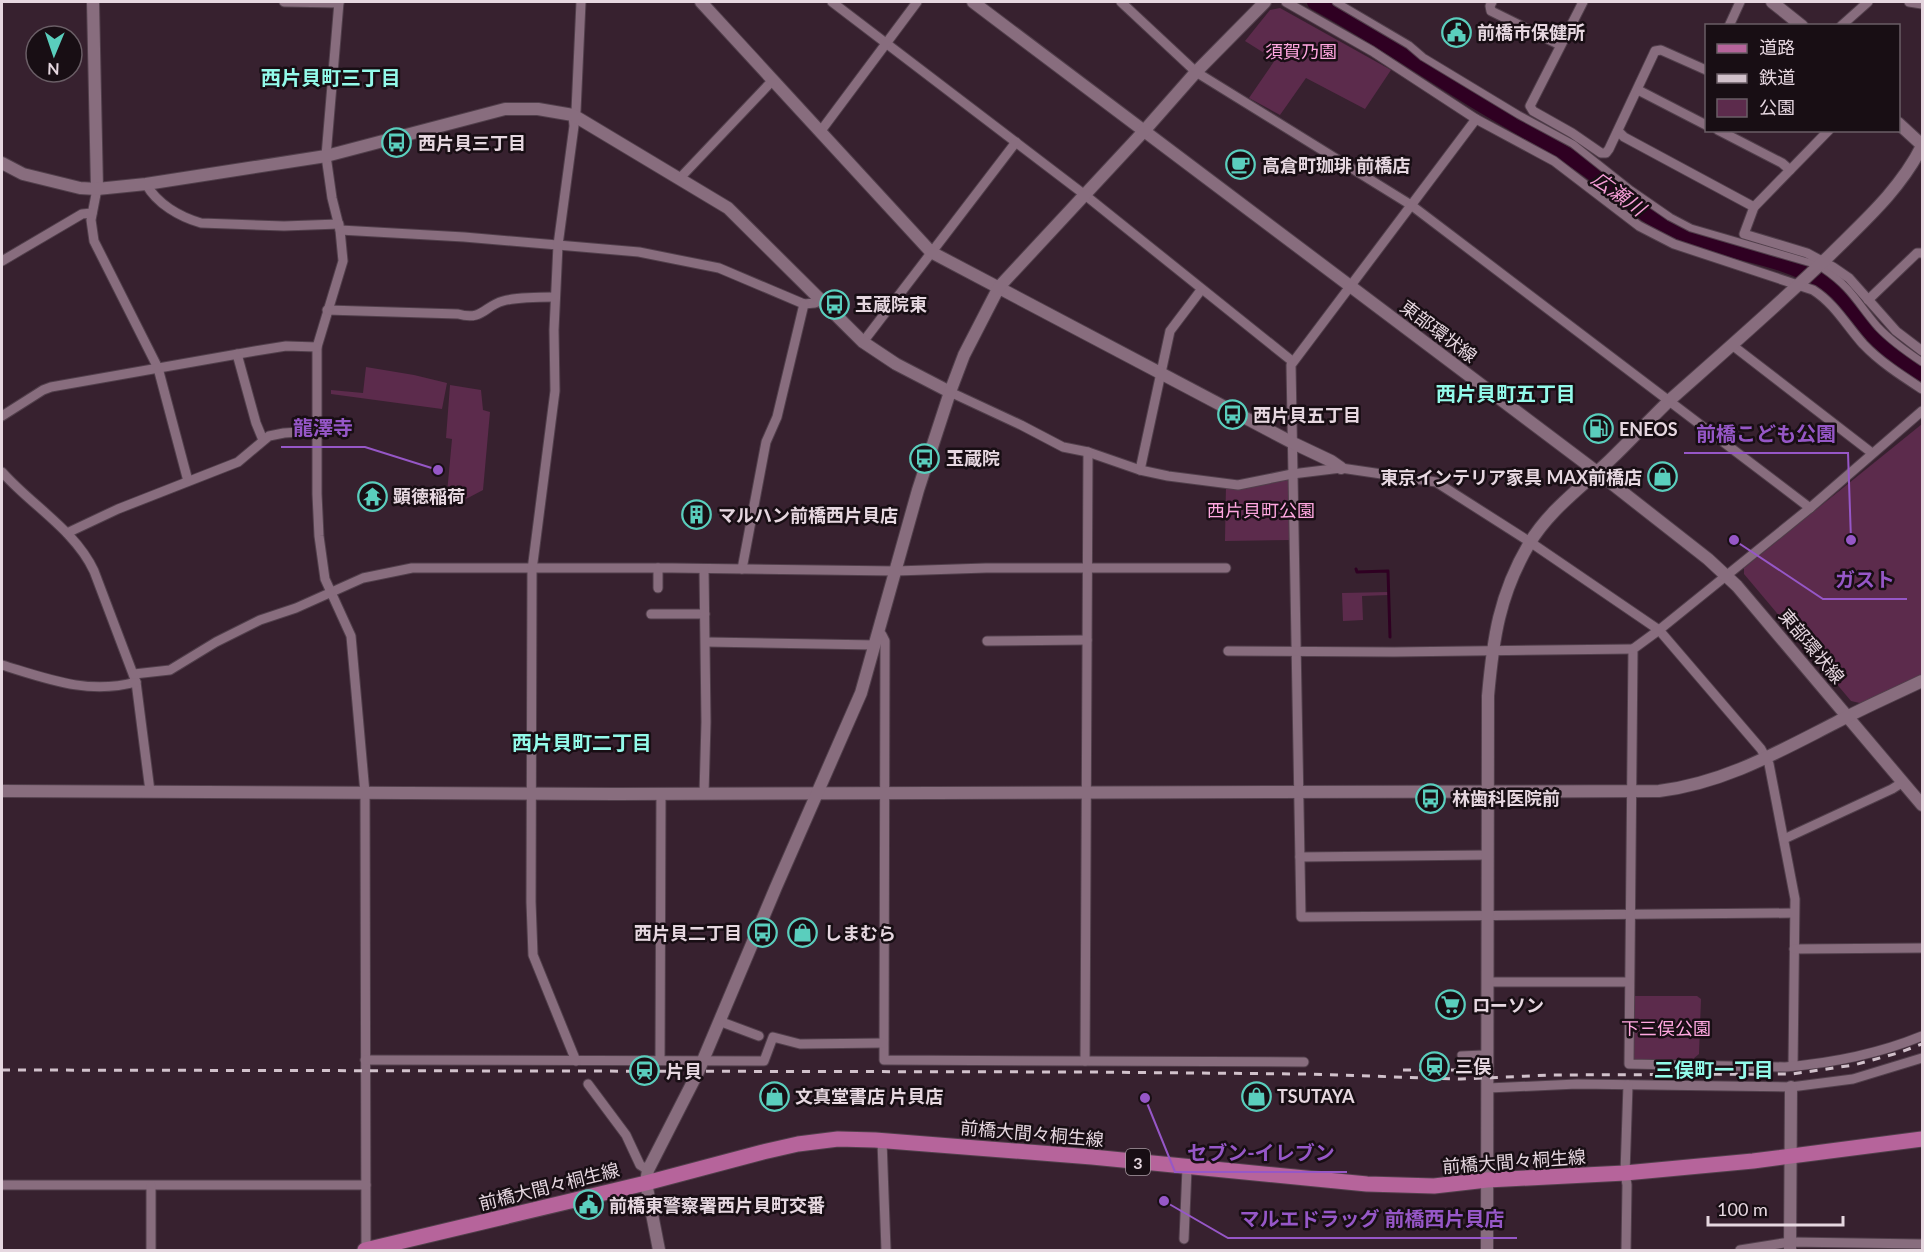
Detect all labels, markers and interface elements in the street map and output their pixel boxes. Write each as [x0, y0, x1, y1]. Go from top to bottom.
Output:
public building icon: 前橋市保健所 [1440, 16, 1472, 48]
place label: 前橋市保健所 [1477, 21, 1585, 43]
north arrow [24, 24, 84, 84]
legend [1705, 24, 1900, 132]
text: 道路 [1759, 36, 1795, 58]
park label: 須賀乃園 [1265, 40, 1337, 62]
text: N [47, 60, 60, 79]
district label: 西片貝町三丁目 [261, 65, 401, 89]
text: 鉄道 [1759, 66, 1795, 88]
text: 公園 [1759, 96, 1795, 118]
bus stop icon: 西片貝三丁目 [381, 127, 413, 159]
place label: 西片貝三丁目 [418, 132, 526, 154]
cafe icon: 高倉町珈琲 前橋店 [1225, 149, 1257, 181]
place label: 高倉町珈琲 前橋店 [1262, 154, 1410, 176]
water label: 広瀬川 [1588, 166, 1652, 222]
bus stop icon: 玉蔵院東 [818, 288, 850, 320]
place label: 玉蔵院東 [855, 293, 927, 315]
street label: 東部環状線 [1396, 295, 1482, 367]
district label: 西片貝町五丁目 [1436, 381, 1576, 405]
bus stop icon: 西片貝五丁目 [1216, 399, 1248, 431]
place label: 西片貝五丁目 [1253, 404, 1361, 426]
callout: 龍澤寺 [281, 409, 365, 447]
fuel station icon: ENEOS [1582, 413, 1614, 445]
text: 龍澤寺 [293, 415, 353, 439]
callout: 前橋こども公園 [1684, 415, 1848, 453]
place label: ENEOS [1619, 418, 1678, 440]
text: 前橋こども公園 [1696, 421, 1836, 445]
bus stop icon: 玉蔵院 [909, 442, 941, 474]
place label: 玉蔵院 [946, 447, 1000, 469]
shop icon: 東京インテリア家具 MAX前橋店 [1647, 461, 1679, 493]
place label: 東京インテリア家具 MAX前橋店 [1380, 466, 1642, 488]
temple icon: 顕徳稲荷 [356, 480, 388, 512]
place label: 顕徳稲荷 [393, 485, 465, 507]
building icon: マルハン前橋西片貝店 [681, 499, 713, 531]
park label: 西片貝町公園 [1207, 499, 1315, 521]
place label: マルハン前橋西片貝店 [718, 504, 898, 526]
callout: ガスト [1823, 561, 1907, 599]
text: ガスト [1835, 567, 1895, 591]
street label: 東部環状線 [1775, 604, 1849, 688]
district label: 西片貝町二丁目 [512, 730, 652, 754]
bus stop icon: 林歯科医院前 [1415, 782, 1447, 814]
place label: 林歯科医院前 [1452, 787, 1560, 809]
bus stop icon: 西片貝二丁目 [747, 917, 779, 949]
shop icon: しまむら [787, 917, 819, 949]
place label: 西片貝二丁目 [634, 922, 742, 944]
place label: しまむら [824, 922, 896, 944]
supermarket icon: ローソン [1435, 989, 1467, 1021]
place label: ローソン [1472, 994, 1544, 1016]
park label: 下三俣公園 [1621, 1017, 1711, 1039]
station icon: 三俣 [1418, 1050, 1450, 1082]
station icon: 片貝 [629, 1055, 661, 1087]
place label: 三俣 [1455, 1055, 1492, 1077]
district label: 三俣町一丁目 [1654, 1057, 1774, 1081]
place label: 片貝 [666, 1060, 702, 1082]
shop icon: 文真堂書店 片貝店 [758, 1080, 790, 1112]
shop icon: TSUTAYA [1240, 1080, 1272, 1112]
place label: 文真堂書店 片貝店 [795, 1085, 943, 1107]
place label: TSUTAYA [1277, 1085, 1355, 1107]
street label: 前橋大間々桐生線 [959, 1116, 1105, 1150]
callout: セブン-イレブン [1175, 1134, 1347, 1172]
text: セブン-イレブン [1187, 1140, 1335, 1164]
street label: 前橋大間々桐生線 [1441, 1145, 1587, 1177]
road number: 3 [1126, 1149, 1150, 1175]
street label: 前橋大間々桐生線 [476, 1158, 622, 1214]
public building icon: 前橋東警察署西片貝町交番 [572, 1189, 604, 1221]
scale bar [1708, 1189, 1843, 1227]
place label: 前橋東警察署西片貝町交番 [609, 1194, 825, 1216]
text: 100 m [1717, 1198, 1768, 1220]
callout: マルエドラッグ 前橋西片貝店 [1228, 1200, 1517, 1238]
text: マルエドラッグ 前橋西片貝店 [1240, 1206, 1504, 1230]

